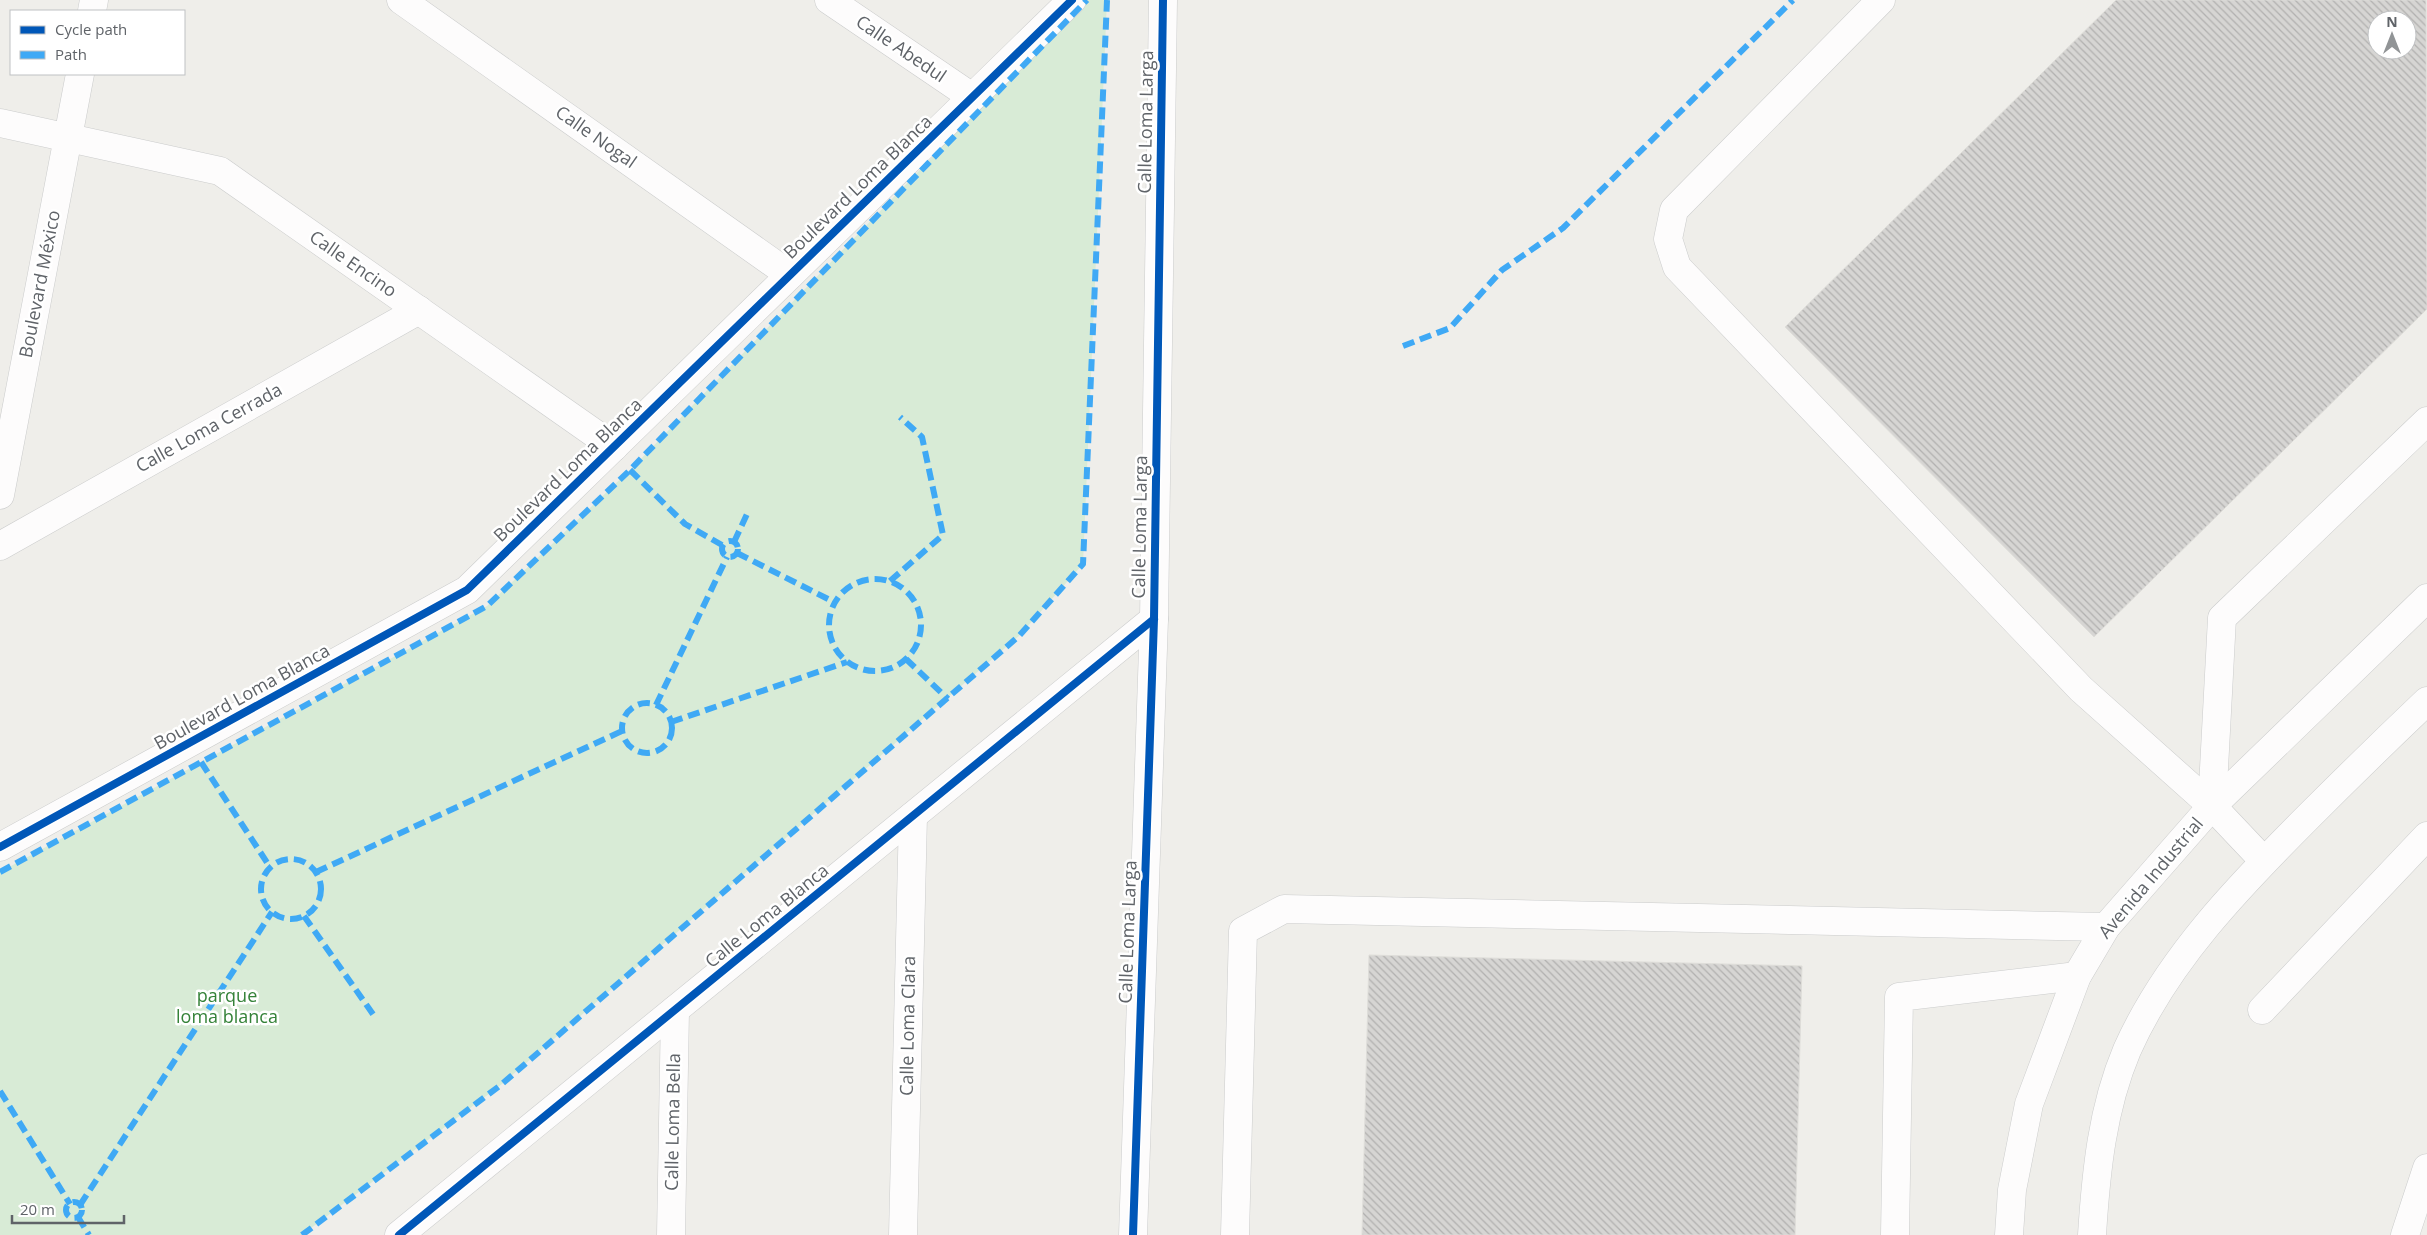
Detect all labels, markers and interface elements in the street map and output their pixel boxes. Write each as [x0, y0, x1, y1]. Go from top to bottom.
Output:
street label: Calle Abedul [852, 9, 952, 87]
legend [10, 10, 185, 75]
north arrow [2367, 10, 2417, 60]
text: N [2386, 12, 2398, 31]
text: Cycle path [55, 19, 127, 39]
text: Path [55, 44, 87, 64]
street label: Calle Loma Larga [1132, 50, 1158, 194]
street label: Calle Nogal [551, 99, 642, 173]
street label: Boulevard Loma Blanca [778, 109, 937, 264]
street label: Boulevard México [13, 208, 65, 360]
street label: Calle Encino [305, 224, 402, 302]
street label: Calle Loma Cerrada [131, 377, 286, 477]
street label: Boulevard Loma Blanca [488, 392, 647, 547]
street label: Calle Loma Larga [1126, 455, 1152, 599]
street label: Boulevard Loma Blanca [149, 638, 334, 755]
street label: Avenida Industrial [2092, 812, 2208, 943]
street label: Calle Loma Blanca [700, 858, 833, 973]
street label: Calle Loma Larga [1113, 860, 1141, 1004]
street label: Calle Loma Clara [894, 956, 920, 1096]
park label: parque loma blanca [176, 983, 278, 1028]
street label: Calle Loma Bella [659, 1053, 685, 1191]
scale bar [12, 1192, 125, 1224]
text: 20 m [20, 1199, 55, 1219]

